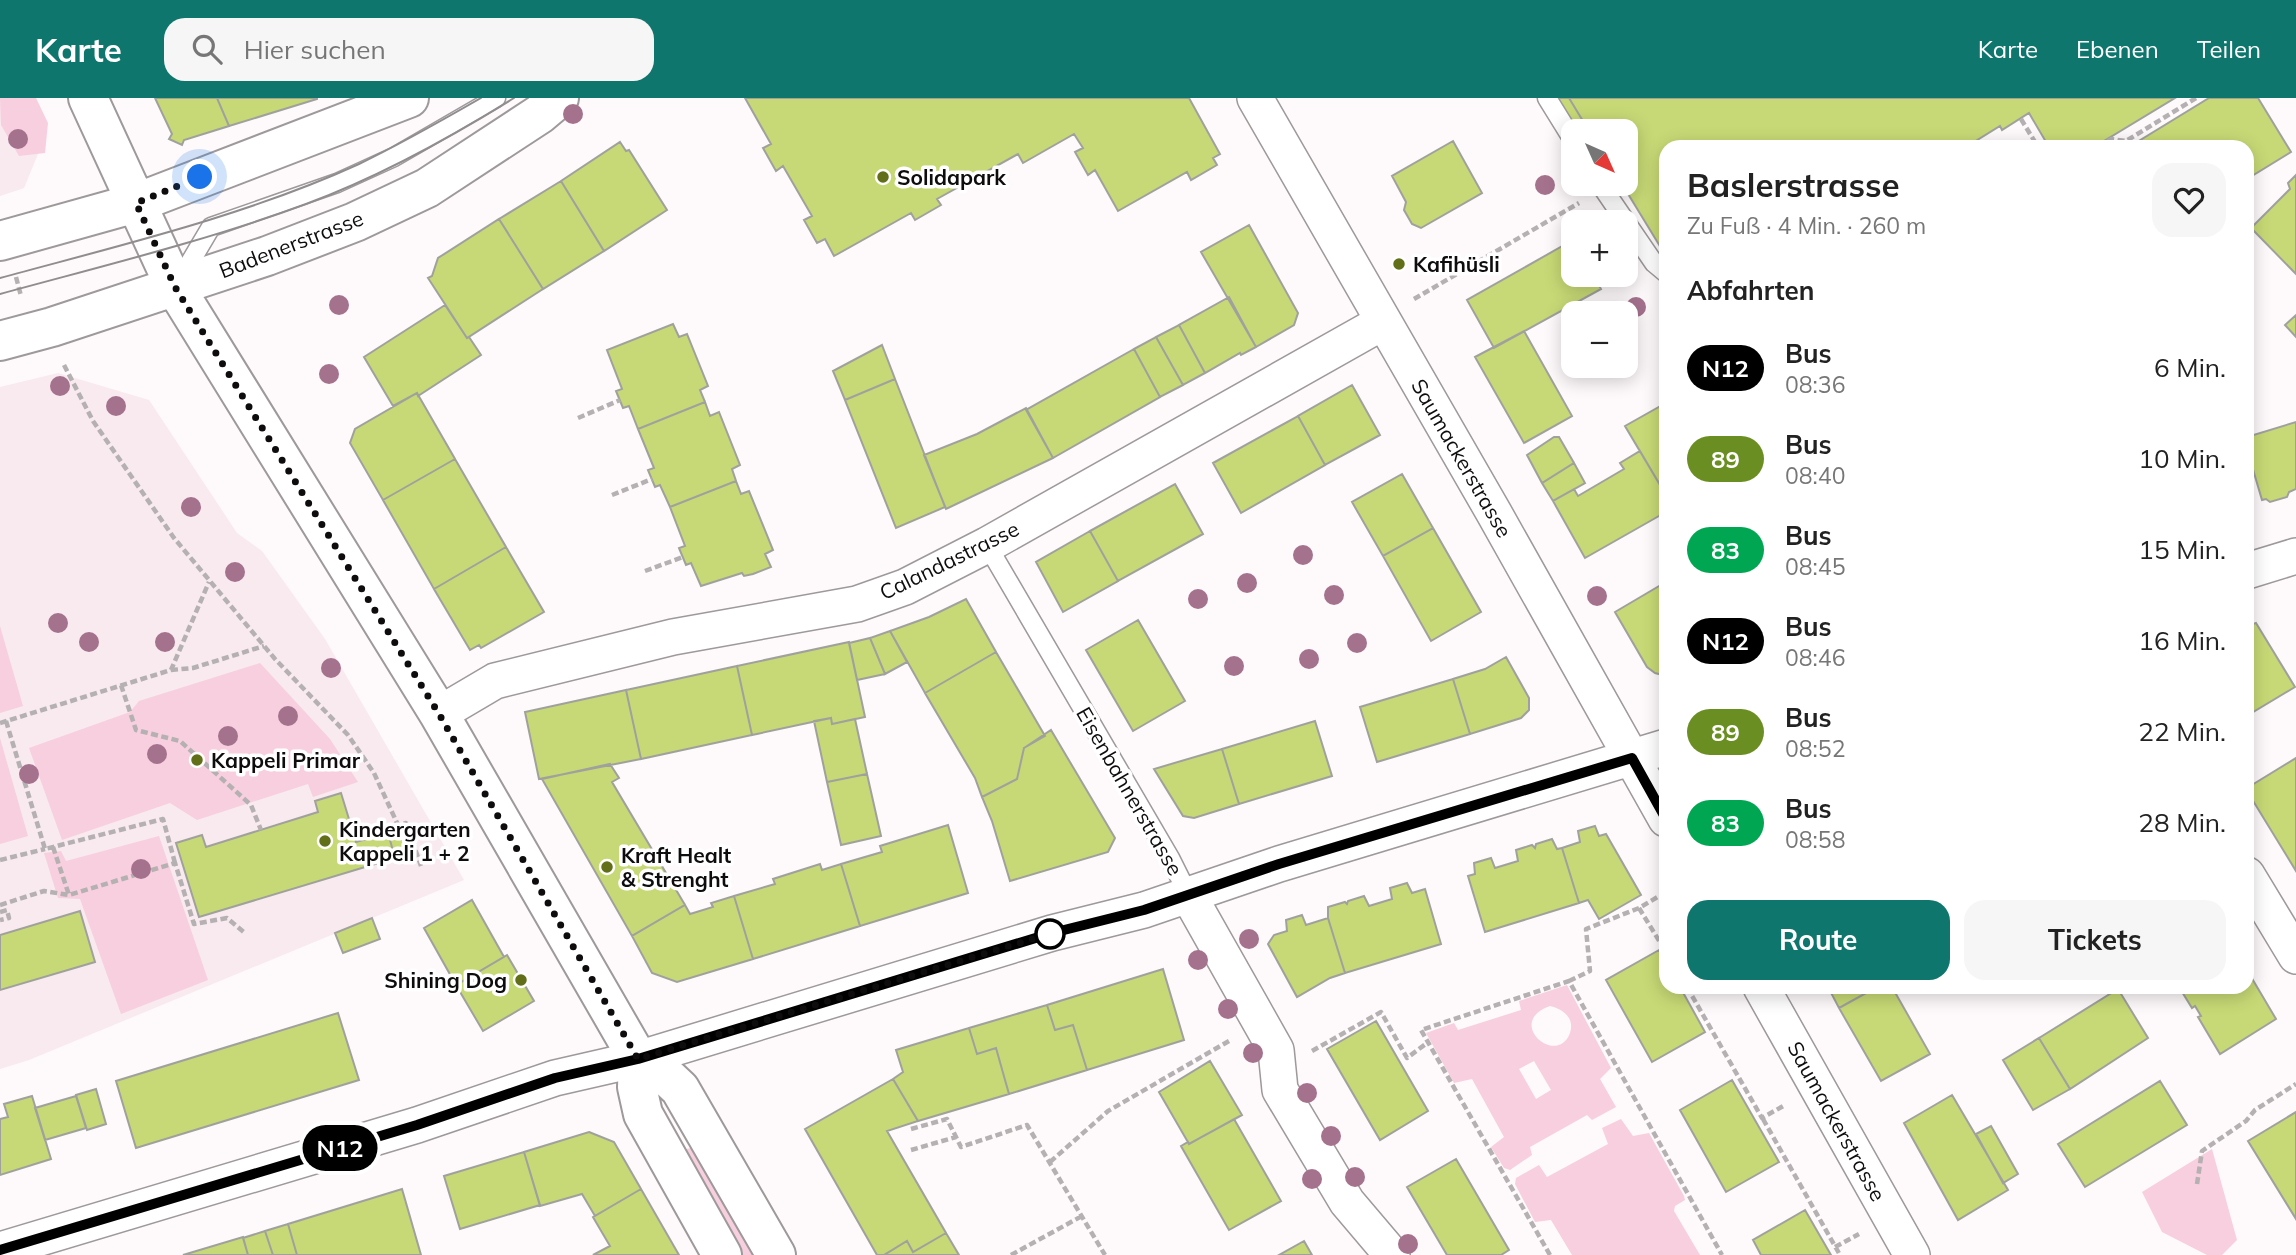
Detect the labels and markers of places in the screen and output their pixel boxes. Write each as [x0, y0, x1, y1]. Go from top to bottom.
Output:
place label: Solidapark [897, 164, 1006, 190]
marker: Solidapark [875, 169, 891, 185]
place label: Kafihüsli [1413, 251, 1500, 277]
marker: Kafihüsli [1391, 256, 1407, 272]
place label: Kappeli Primar [211, 747, 361, 773]
marker: Kappeli Primar [189, 752, 205, 768]
place label: Kindergarten Kappeli 1 + 2 [339, 816, 471, 866]
marker: Kindergarten Kappeli 1 + 2 [317, 833, 333, 849]
place label: Kraft Healt & Strenght [621, 842, 731, 892]
marker: Kraft Healt & Strenght [599, 859, 615, 875]
unlabelled marker [1035, 919, 1065, 949]
place label: Shining Dog [384, 967, 507, 993]
marker: Shining Dog [513, 972, 529, 988]

